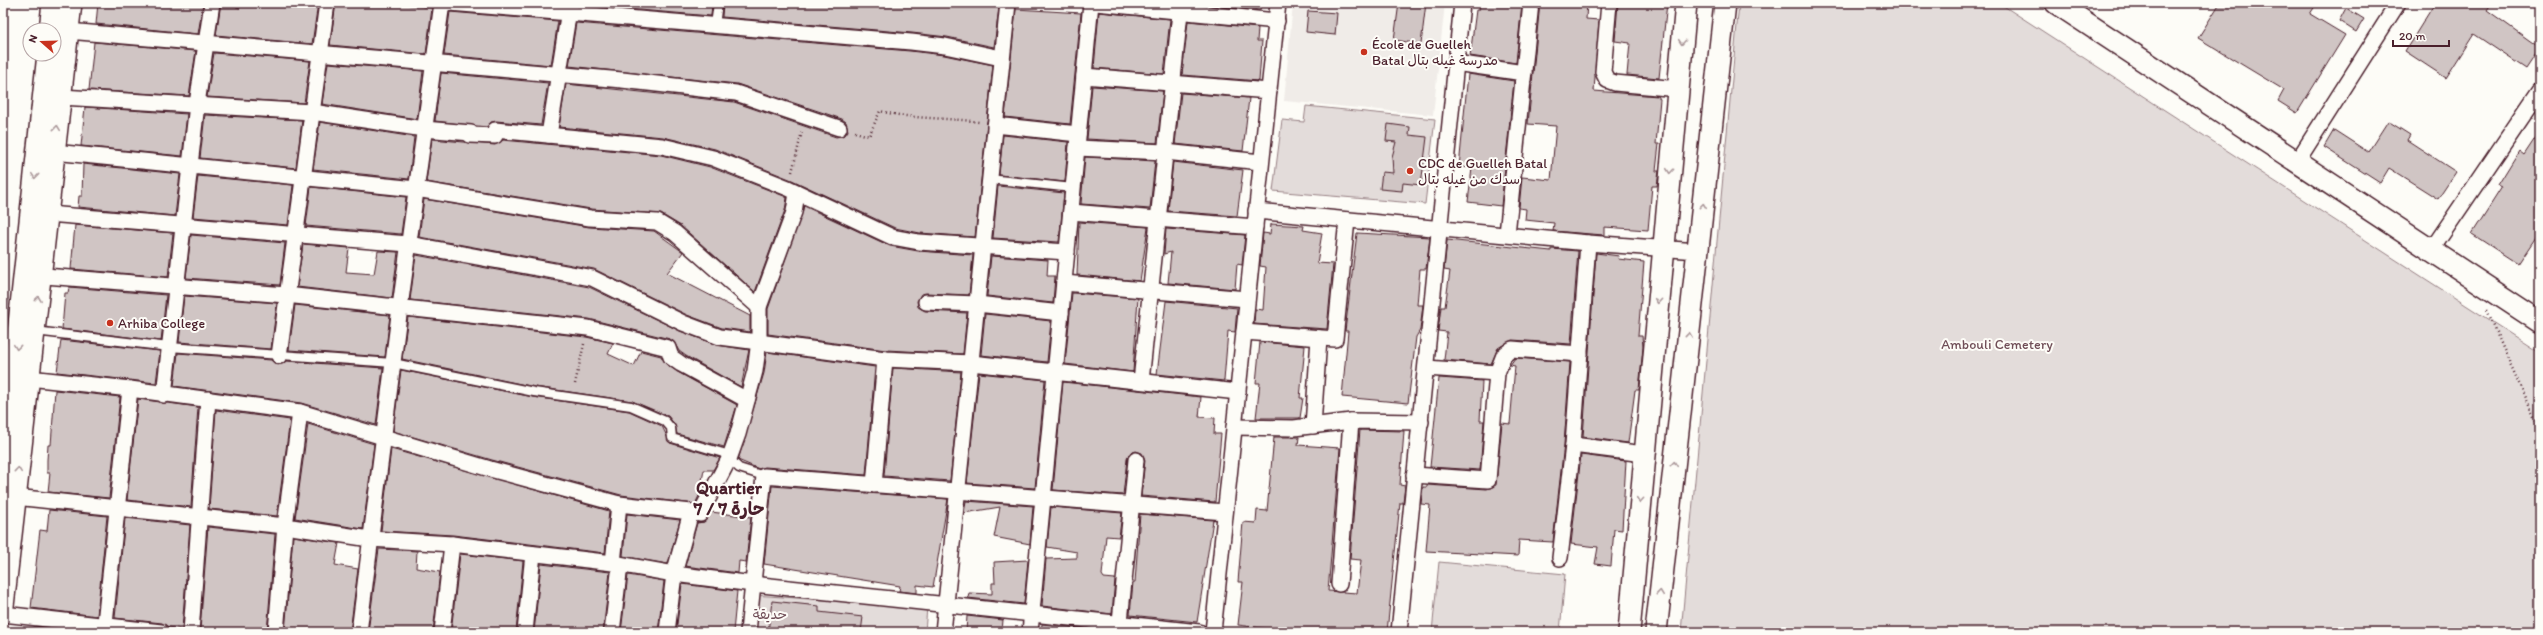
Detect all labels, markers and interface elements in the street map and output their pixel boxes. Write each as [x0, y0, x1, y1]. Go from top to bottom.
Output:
north arrow [22, 22, 62, 62]
scale bar [2393, 22, 2449, 48]
text: 20 m [2399, 29, 2426, 43]
text: N [26, 33, 40, 44]
place label: École de Guelleh Batal مدرسة غيله بتال [1372, 36, 1498, 69]
one-way arrow [1678, 39, 1687, 45]
marker: École de Guelleh Batal مدرسة غيله بتال [1359, 47, 1369, 57]
one-way arrow [52, 125, 61, 131]
place label: CDC de Guelleh Batal سدك من غيله بتال [1418, 155, 1547, 188]
marker: CDC de Guelleh Batal سدك من غيله بتال [1405, 166, 1415, 176]
one-way arrow [1666, 168, 1675, 174]
one-way arrow [31, 173, 40, 179]
one-way arrow [1698, 203, 1707, 209]
one-way arrow [33, 296, 42, 302]
one-way arrow [1654, 298, 1663, 304]
place label: Arhiba College [118, 315, 206, 332]
marker: Arhiba College [105, 318, 115, 328]
one-way arrow [1684, 332, 1693, 338]
park label: Ambouli Cemetery [1941, 336, 2053, 353]
one-way arrow [13, 344, 22, 350]
one-way arrow [1670, 461, 1679, 467]
one-way arrow [14, 467, 23, 473]
district label: Quartier 7 / حارة 7 [693, 477, 765, 520]
one-way arrow [1636, 497, 1645, 503]
one-way arrow [1655, 590, 1664, 596]
park label: حديقة [753, 606, 787, 623]

